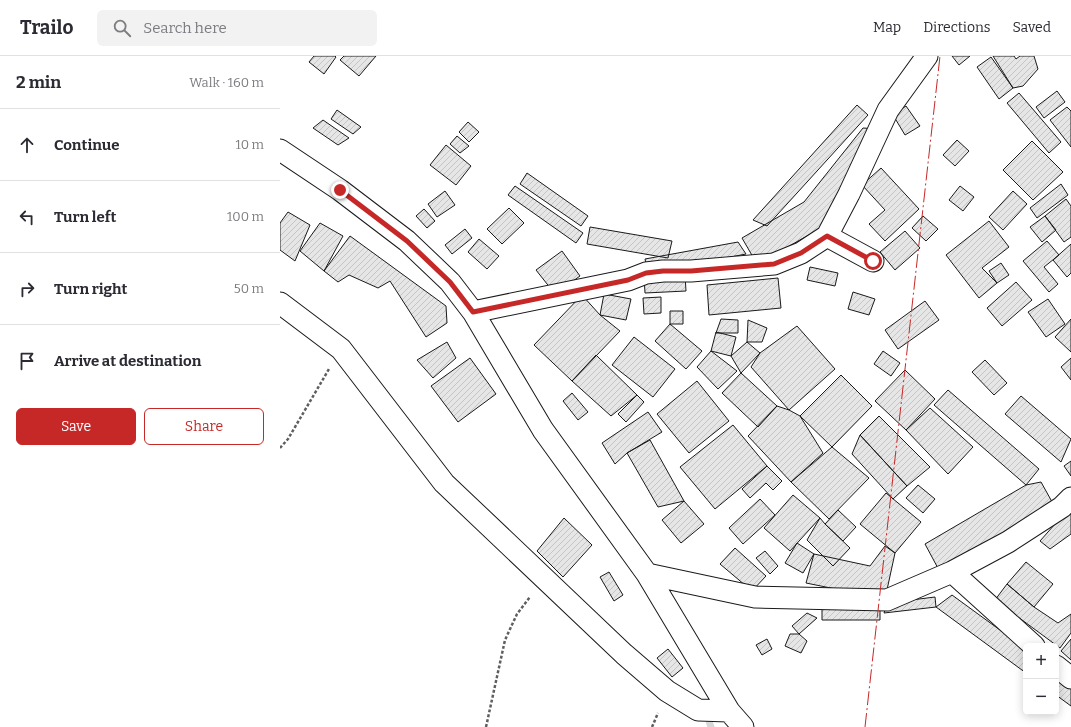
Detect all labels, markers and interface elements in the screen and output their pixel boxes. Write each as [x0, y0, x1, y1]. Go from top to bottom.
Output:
search box [97, 10, 377, 46]
text: Trailo [20, 16, 73, 39]
icon: search [111, 17, 133, 39]
text: Search here [143, 19, 227, 37]
text: Map [873, 19, 901, 36]
text: Directions [923, 19, 991, 36]
text: Saved [1013, 19, 1051, 36]
text: 2 min [16, 72, 61, 93]
text: Walk · 160 m [189, 75, 264, 90]
icon: ahead [16, 134, 38, 156]
text: Continue [54, 136, 120, 154]
text: 10 m [235, 137, 264, 152]
route end [331, 181, 349, 199]
icon: left [16, 206, 38, 228]
text: Turn left [54, 208, 116, 226]
text: 100 m [227, 209, 264, 224]
route start [864, 252, 882, 270]
icon: right [16, 278, 38, 300]
text: Turn right [54, 280, 127, 298]
text: 50 m [234, 281, 264, 296]
icon: arrive [16, 350, 38, 372]
text: Arrive at destination [54, 352, 201, 370]
button: Save [16, 408, 136, 445]
button: Share [144, 408, 264, 445]
map controls [1023, 643, 1059, 715]
button: + [1023, 643, 1059, 679]
button: − [1023, 679, 1059, 715]

